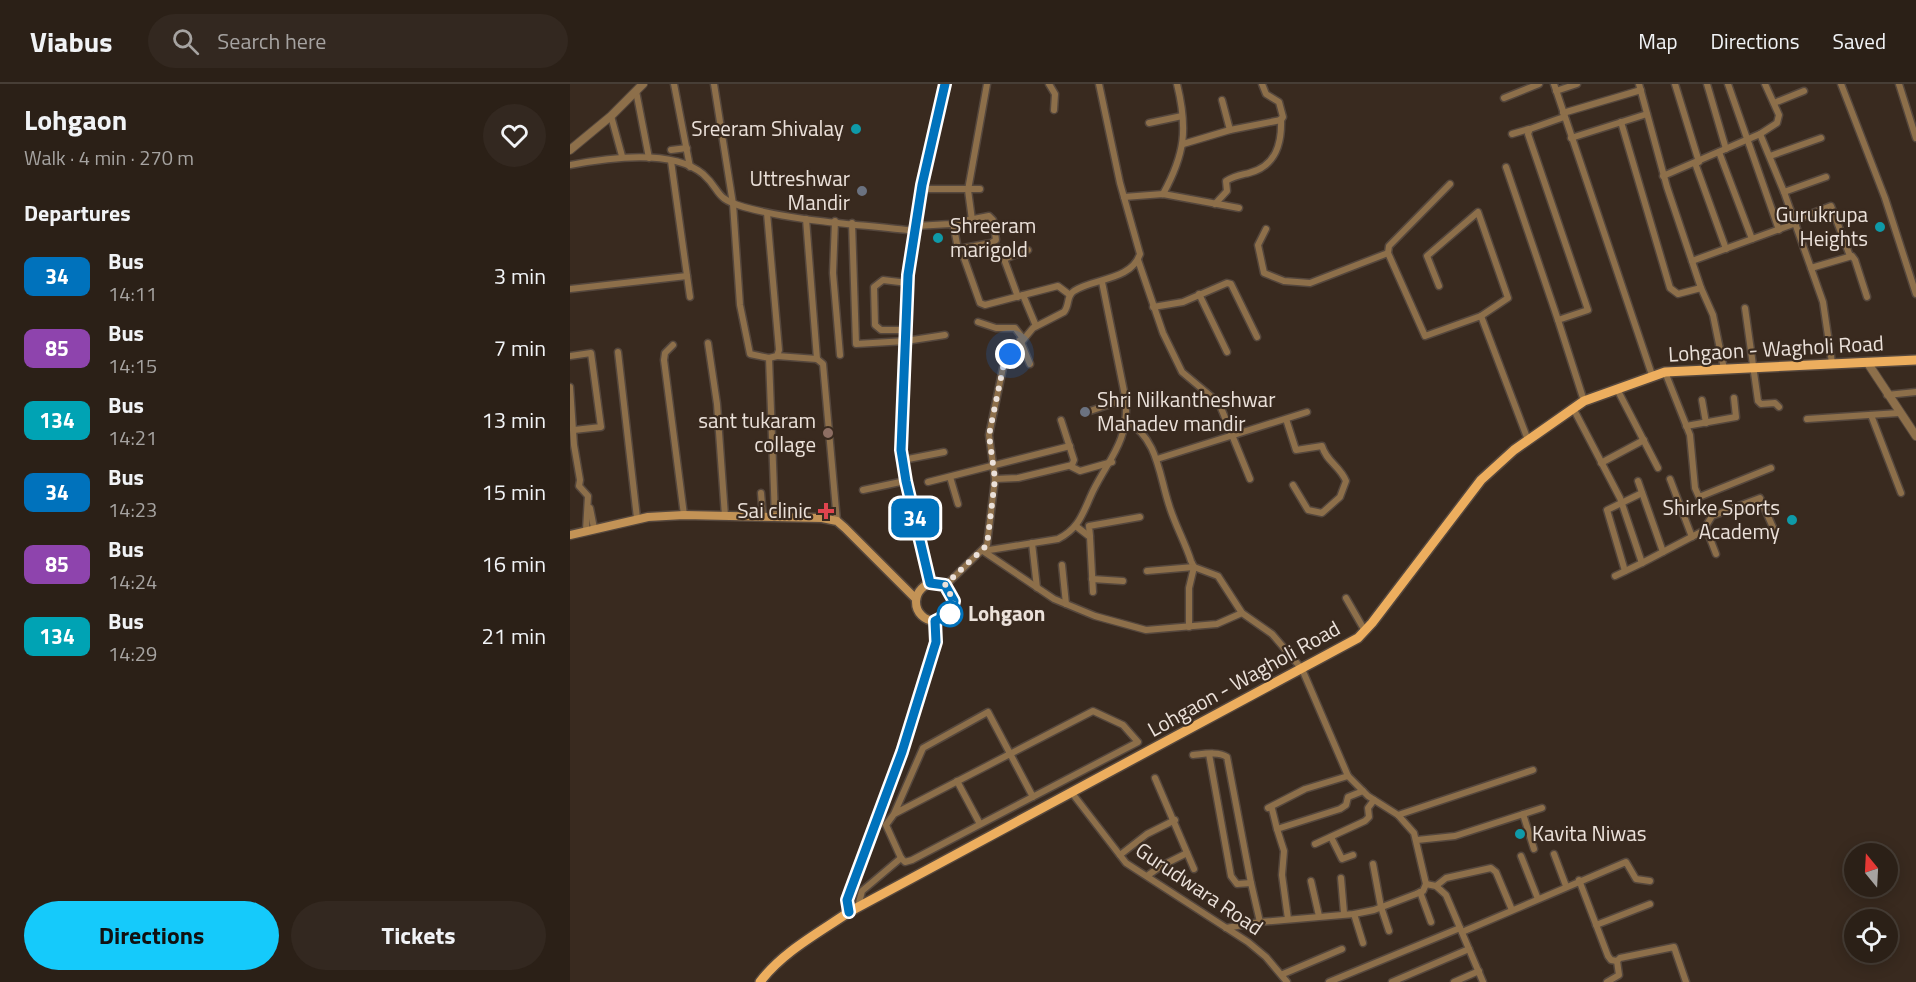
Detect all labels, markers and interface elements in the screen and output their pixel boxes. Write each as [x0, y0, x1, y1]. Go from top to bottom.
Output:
search box [148, 14, 568, 68]
text: Viabus [30, 20, 112, 63]
text: Search here [217, 24, 326, 58]
icon: search [169, 25, 202, 58]
text: Map [1638, 25, 1678, 57]
text: Directions [1711, 25, 1800, 57]
text: Saved [1833, 25, 1886, 57]
text: Lohgaon [24, 98, 127, 141]
button: heart [483, 104, 546, 167]
place label: Sreeram Shivalay [691, 112, 844, 144]
marker: Sreeram Shivalay [849, 122, 863, 136]
text: Walk · 4 min · 270 m [24, 142, 194, 173]
place label: Uttreshwar Mandir [749, 162, 850, 218]
marker: Uttreshwar Mandir [855, 184, 869, 198]
text: Departures [24, 196, 131, 230]
place label: Gurukrupa Heights [1775, 198, 1868, 254]
place label: Shreeram marigold [950, 209, 1036, 265]
marker: Gurukrupa Heights [1873, 220, 1887, 234]
marker: Shreeram marigold [931, 231, 945, 245]
text: Bus [108, 244, 144, 278]
text: 3 min [494, 259, 546, 293]
text: 34 [45, 260, 69, 292]
text: 14:11 [108, 278, 157, 309]
text: Bus [108, 316, 144, 350]
street label: Lohgaon - Wagholi Road [1667, 326, 1885, 370]
text: 7 min [494, 331, 546, 365]
text: 85 [45, 332, 69, 364]
your location [995, 339, 1025, 369]
text: 14:15 [108, 350, 157, 381]
place label: Shri Nilkantheshwar Mahadev mandir [1097, 383, 1275, 439]
text: Bus [108, 388, 144, 422]
text: 13 min [481, 403, 546, 437]
text: 134 [39, 404, 75, 436]
place label: sant tukaram collage [698, 404, 816, 460]
marker: Shri Nilkantheshwar Mahadev mandir [1078, 405, 1092, 419]
text: 14:21 [108, 422, 157, 453]
marker: sant tukaram collage [821, 426, 835, 440]
text: Bus [108, 460, 144, 494]
text: 15 min [481, 475, 546, 509]
text: 34 [45, 476, 69, 508]
place label: Shirke Sports Academy [1663, 491, 1780, 547]
text: 14:23 [108, 494, 157, 525]
place label: Sai clinic [737, 494, 812, 526]
line badge: 34 [888, 498, 942, 538]
marker: Sai clinic [817, 502, 835, 520]
text: 34 [903, 502, 927, 534]
marker: Shirke Sports Academy [1785, 513, 1799, 527]
text: Bus [108, 532, 144, 566]
text: 16 min [481, 547, 546, 581]
text: 85 [45, 548, 69, 580]
text: 14:24 [108, 566, 157, 597]
place label: Lohgaon [968, 597, 1045, 629]
marker: Lohgaon [937, 601, 963, 627]
text: Bus [108, 604, 144, 638]
street label: Lohgaon - Wagholi Road [1141, 612, 1346, 744]
text: 21 min [481, 619, 546, 653]
text: 134 [39, 620, 75, 652]
text: 14:29 [108, 638, 157, 669]
place label: Kavita Niwas [1532, 817, 1647, 849]
marker: Kavita Niwas [1513, 827, 1527, 841]
street label: Gurudwara Road [1129, 834, 1270, 943]
north arrow [1844, 843, 1898, 897]
map controls [1844, 843, 1898, 963]
button: Directions [24, 901, 279, 970]
button: Tickets [291, 901, 546, 970]
button: locate [1844, 909, 1898, 963]

